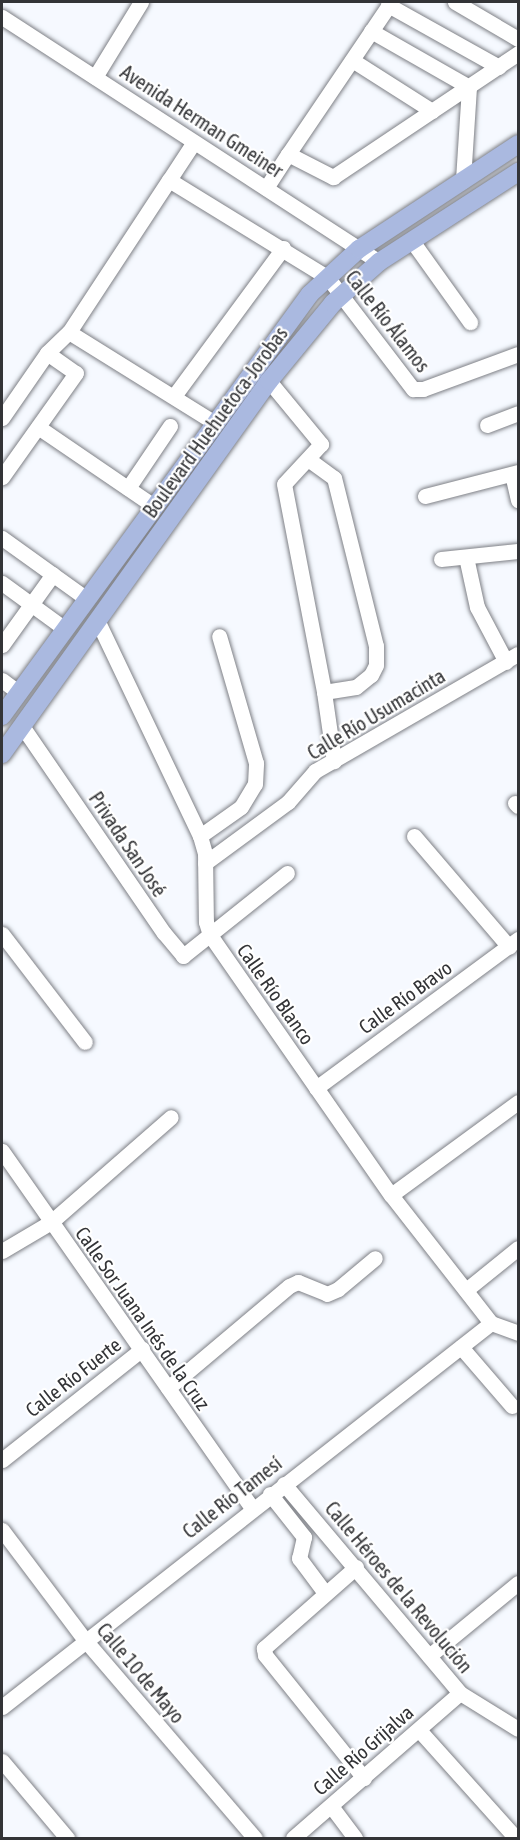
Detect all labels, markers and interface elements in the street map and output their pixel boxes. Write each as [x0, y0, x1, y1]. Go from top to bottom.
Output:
street label: Avenida Herman Gmeiner [116, 60, 288, 182]
street label: Calle Río Álamos [341, 265, 435, 377]
street label: Boulevard Huehuetoca-Jorobas [138, 322, 292, 522]
street label: Calle Río Usumacinta [303, 663, 449, 765]
street label: Privada San José [84, 787, 172, 901]
street label: Calle Río Blanco [232, 939, 320, 1049]
street label: Calle Río Bravo [354, 955, 456, 1039]
street label: Calle Sor Juana Inés de la Cruz [71, 1222, 215, 1414]
street label: Calle Río Fuerte [21, 1332, 125, 1422]
street label: Calle Río Tamesí [178, 1451, 286, 1543]
street label: Calle Héroes de la Revolución [320, 1496, 478, 1678]
street label: Calle 10 de Mayo [92, 1618, 190, 1728]
street label: Calle Río Grijalva [308, 1700, 418, 1800]

